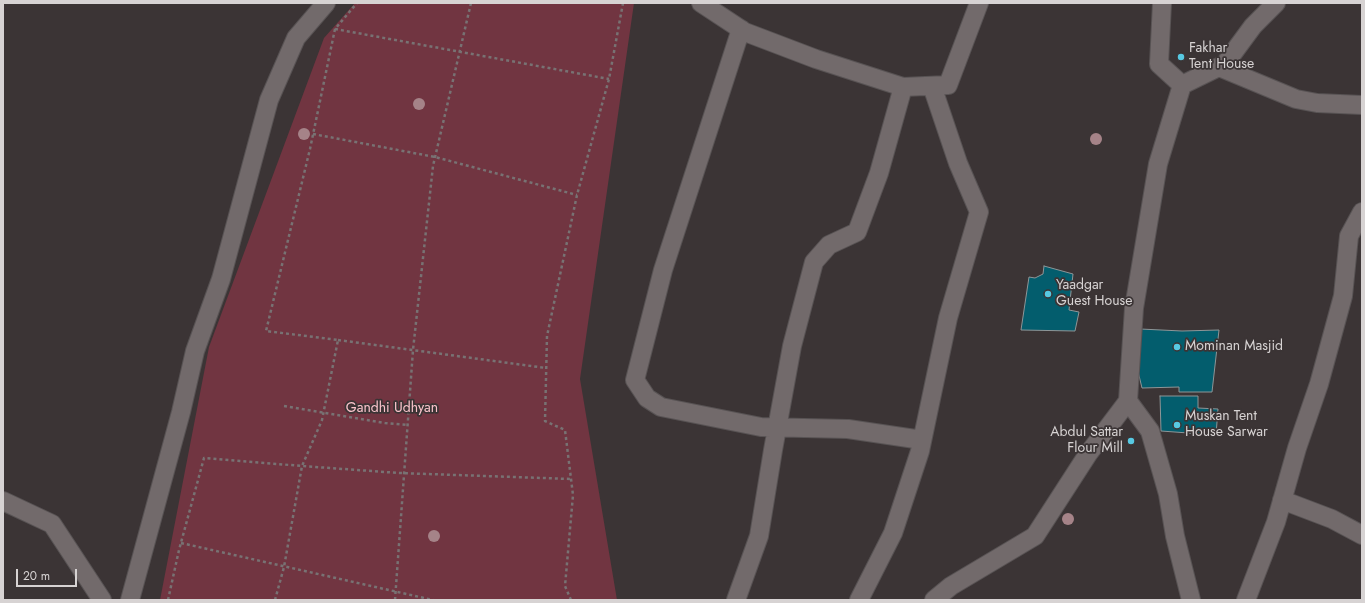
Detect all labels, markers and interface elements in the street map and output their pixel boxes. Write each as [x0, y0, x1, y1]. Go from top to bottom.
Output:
place label: Fakhar Tent House [1189, 41, 1254, 74]
marker: Fakhar Tent House [1176, 52, 1186, 62]
place label: Yaadgar Guest House [1056, 278, 1132, 310]
marker: Yaadgar Guest House [1043, 289, 1053, 299]
place label: Mominan Masjid [1185, 339, 1283, 355]
marker: Mominan Masjid [1172, 342, 1182, 352]
park label: Gandhi Udhyan [346, 401, 438, 417]
place label: Muskan Tent House Sarwar [1185, 409, 1268, 442]
marker: Muskan Tent House Sarwar [1172, 420, 1182, 430]
place label: Abdul Sattar Flour Mill [1050, 425, 1123, 458]
marker: Abdul Sattar Flour Mill [1126, 436, 1136, 446]
scale bar [18, 561, 79, 587]
text: 20 m [23, 567, 50, 585]

